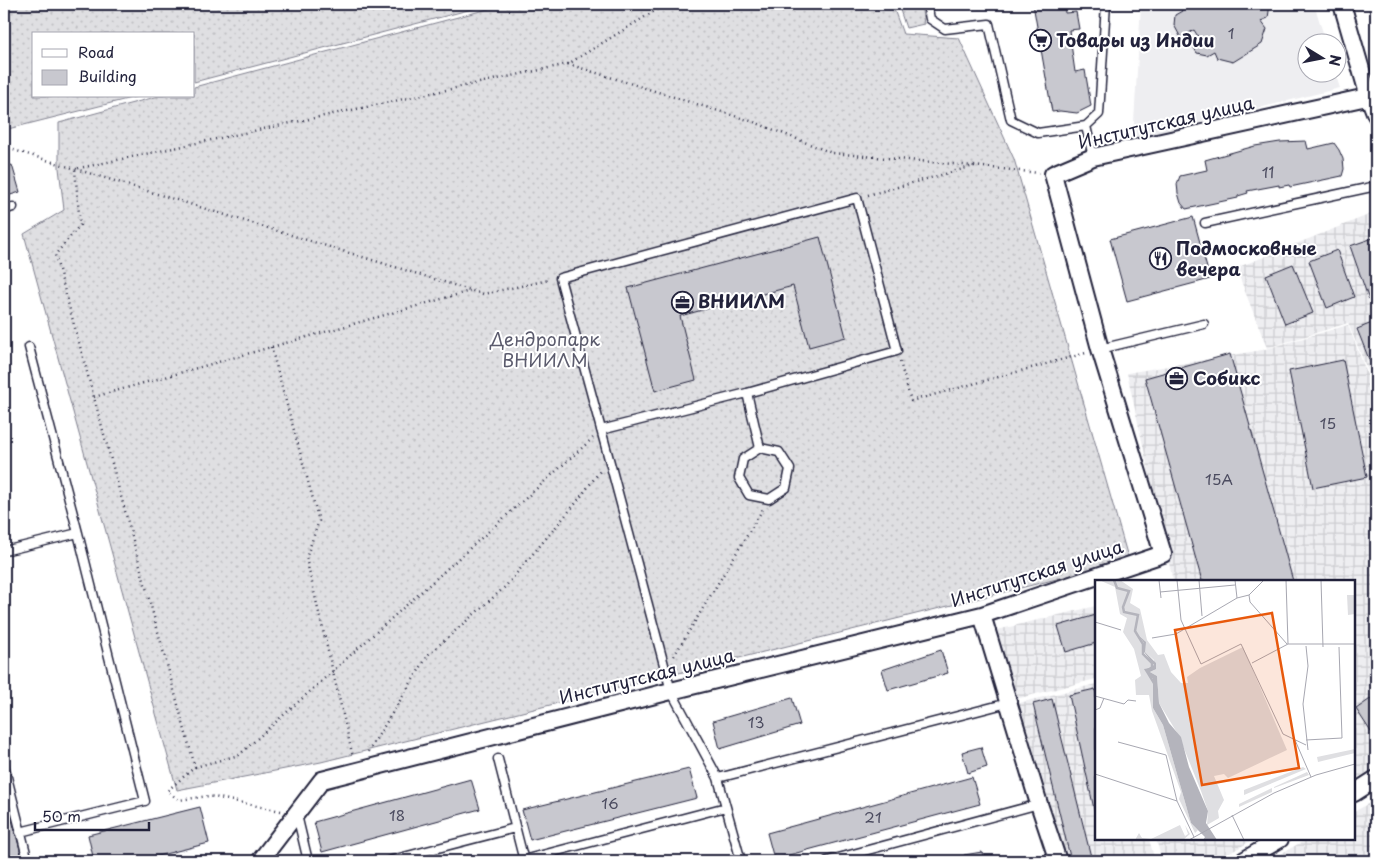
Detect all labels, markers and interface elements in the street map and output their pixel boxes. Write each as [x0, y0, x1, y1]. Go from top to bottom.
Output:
house number: 1 [1228, 21, 1234, 44]
place label: Товары из Индии [1056, 26, 1214, 53]
supermarket icon: Товары из Индии [1028, 29, 1052, 53]
legend [32, 32, 195, 98]
north arrow [1298, 32, 1348, 82]
text: Road [78, 40, 114, 63]
text: N [1324, 53, 1347, 68]
text: Building [78, 64, 137, 87]
street label: Институтская улица [1075, 88, 1257, 155]
house number: 11 [1262, 160, 1274, 183]
place label: Подмосковные вечера [1176, 234, 1317, 282]
restaurant icon: Подмосковные вечера [1148, 247, 1172, 271]
place label: ВНИИЛМ [698, 287, 785, 314]
office icon: ВНИИЛМ [670, 290, 694, 314]
park label: Дендропарк ВНИИЛМ [489, 325, 600, 373]
place label: Собикс [1193, 364, 1260, 391]
office icon: Собикс [1165, 367, 1189, 391]
house number: 15 [1320, 411, 1336, 434]
house number: 15А [1205, 467, 1233, 490]
street label: Институтская улица [947, 532, 1127, 613]
inset map [1095, 580, 1355, 840]
street label: Институтская улица [556, 641, 738, 710]
house number: 13 [748, 710, 764, 733]
house number: 16 [601, 791, 619, 814]
scale bar [35, 800, 149, 832]
house number: 18 [389, 803, 405, 826]
text: 50 m [42, 804, 81, 827]
house number: 21 [864, 805, 882, 828]

